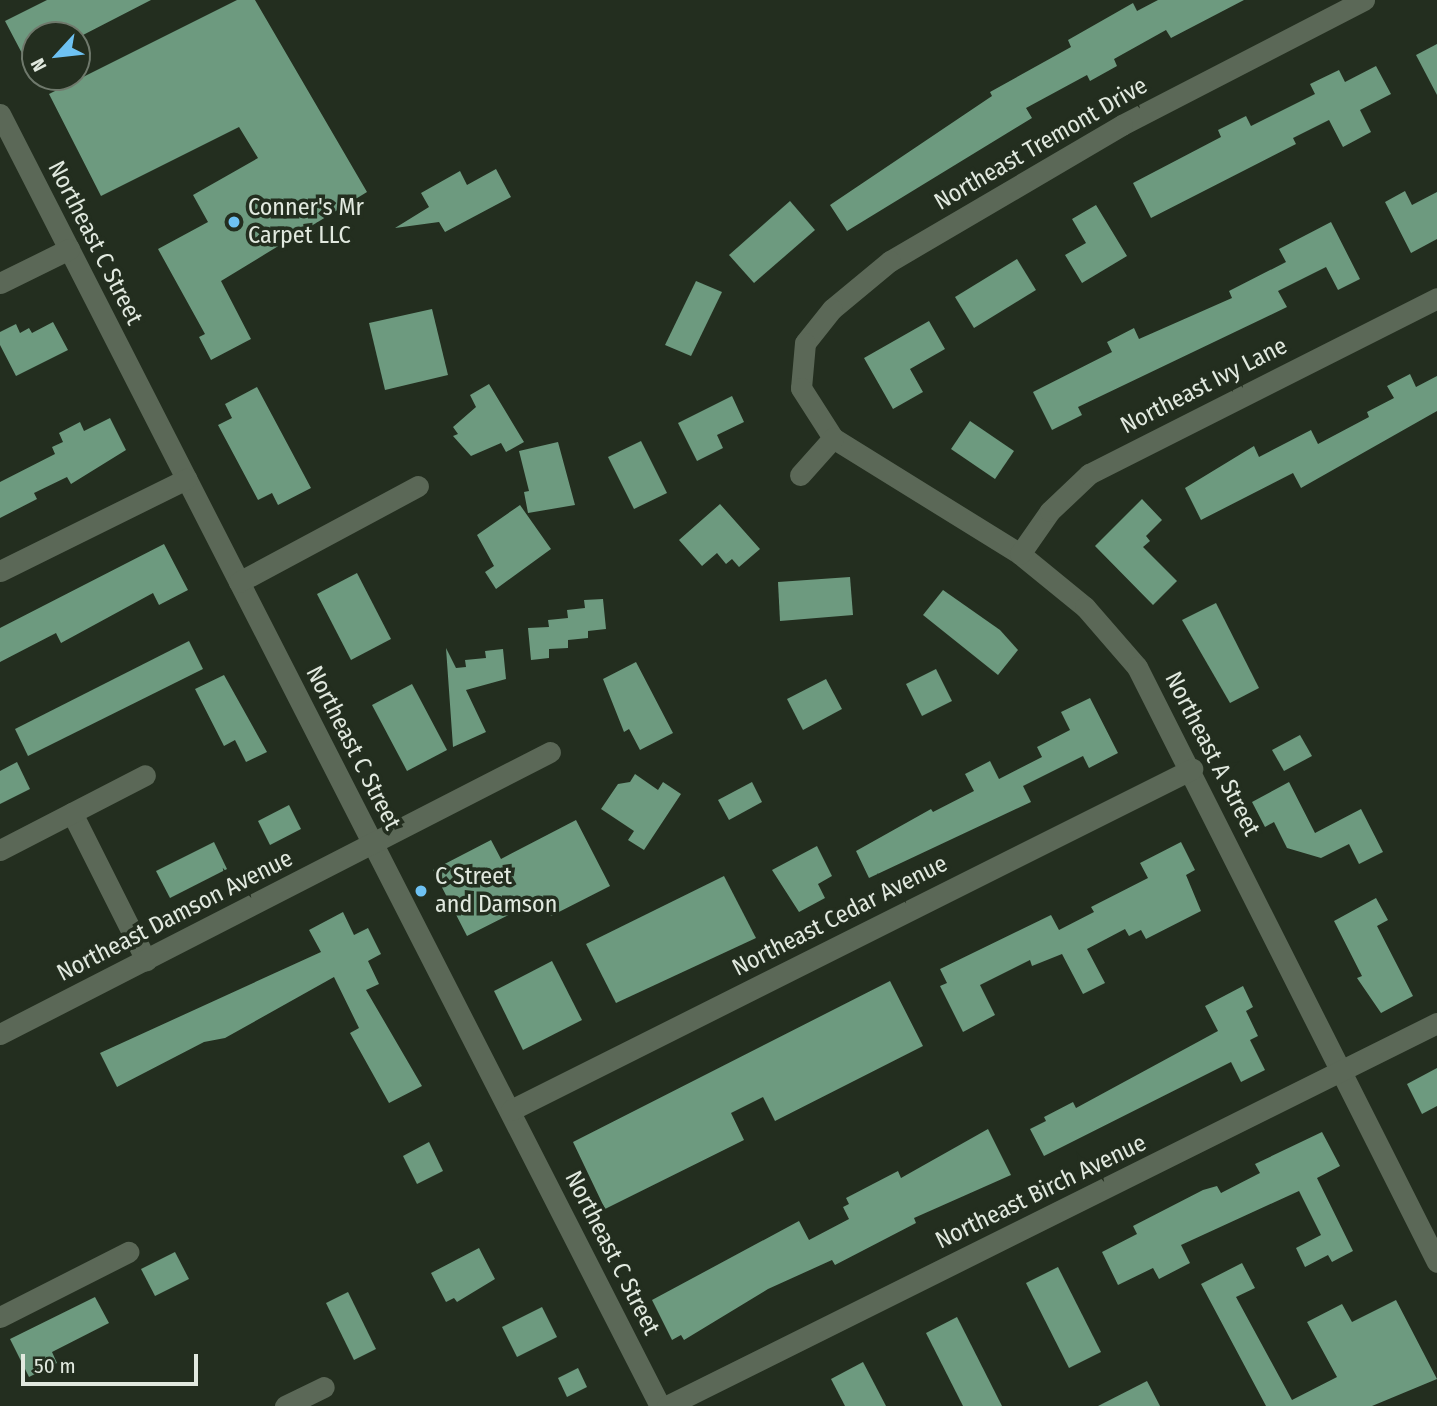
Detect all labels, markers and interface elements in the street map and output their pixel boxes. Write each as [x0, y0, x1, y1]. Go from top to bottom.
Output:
north arrow [21, 21, 91, 91]
text: N [26, 55, 51, 75]
street label: Northeast Tremont Drive [929, 71, 1153, 217]
street label: Northeast C Street [41, 156, 149, 330]
place label: Conner's Mr Carpet LLC [248, 194, 364, 250]
marker: Conner's Mr Carpet LLC [226, 214, 242, 230]
street label: Northeast Ivy Lane [1116, 332, 1292, 440]
street label: Northeast C Street [299, 661, 407, 835]
street label: Northeast A Street [1158, 667, 1266, 841]
street label: Northeast Damson Avenue [53, 844, 297, 988]
street label: Northeast Cedar Avenue [728, 849, 952, 983]
place label: C Street and Damson [435, 863, 557, 919]
marker: C Street and Damson [413, 883, 429, 899]
street label: Northeast Birch Avenue [931, 1129, 1151, 1255]
street label: Northeast C Street [558, 1166, 666, 1340]
scale bar [24, 1340, 201, 1384]
text: 50 m [34, 1353, 76, 1379]

